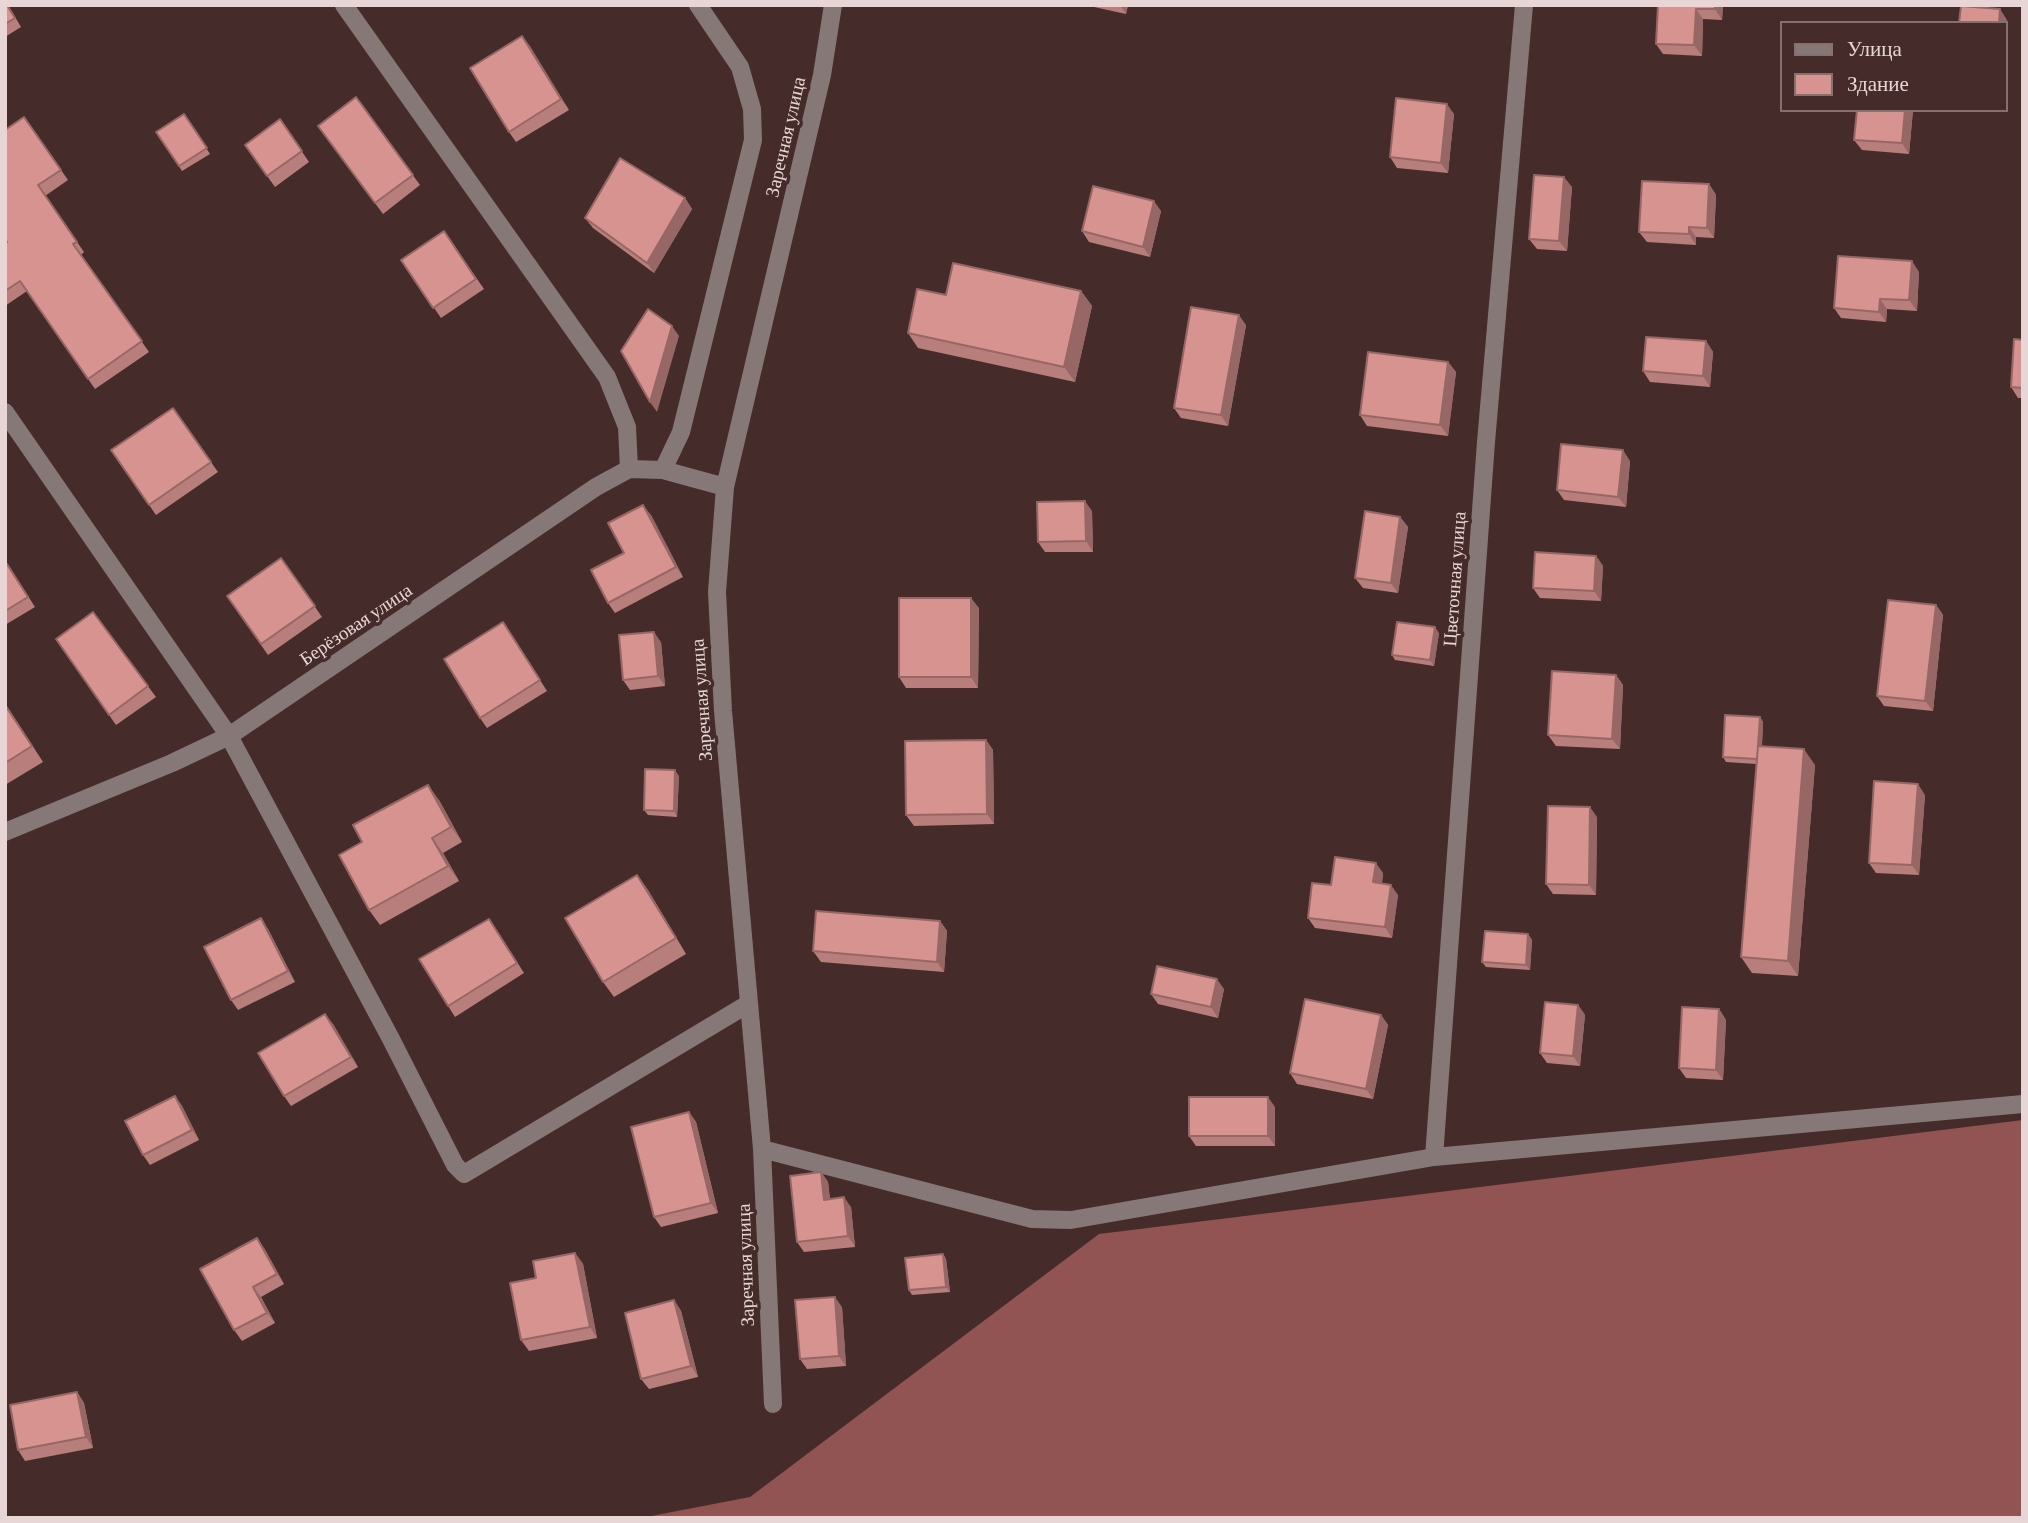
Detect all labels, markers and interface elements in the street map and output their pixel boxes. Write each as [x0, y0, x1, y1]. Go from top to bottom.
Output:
legend [1780, 21, 2007, 112]
text: Улица [1847, 37, 1902, 61]
text: Здание [1847, 72, 1909, 96]
street label: Заречная улица [761, 75, 811, 199]
street label: Цветочная улица [1439, 511, 1471, 647]
street label: Берёзовая улица [296, 579, 416, 671]
street label: Заречная улица [686, 638, 718, 762]
street label: Заречная улица [732, 1203, 760, 1327]

